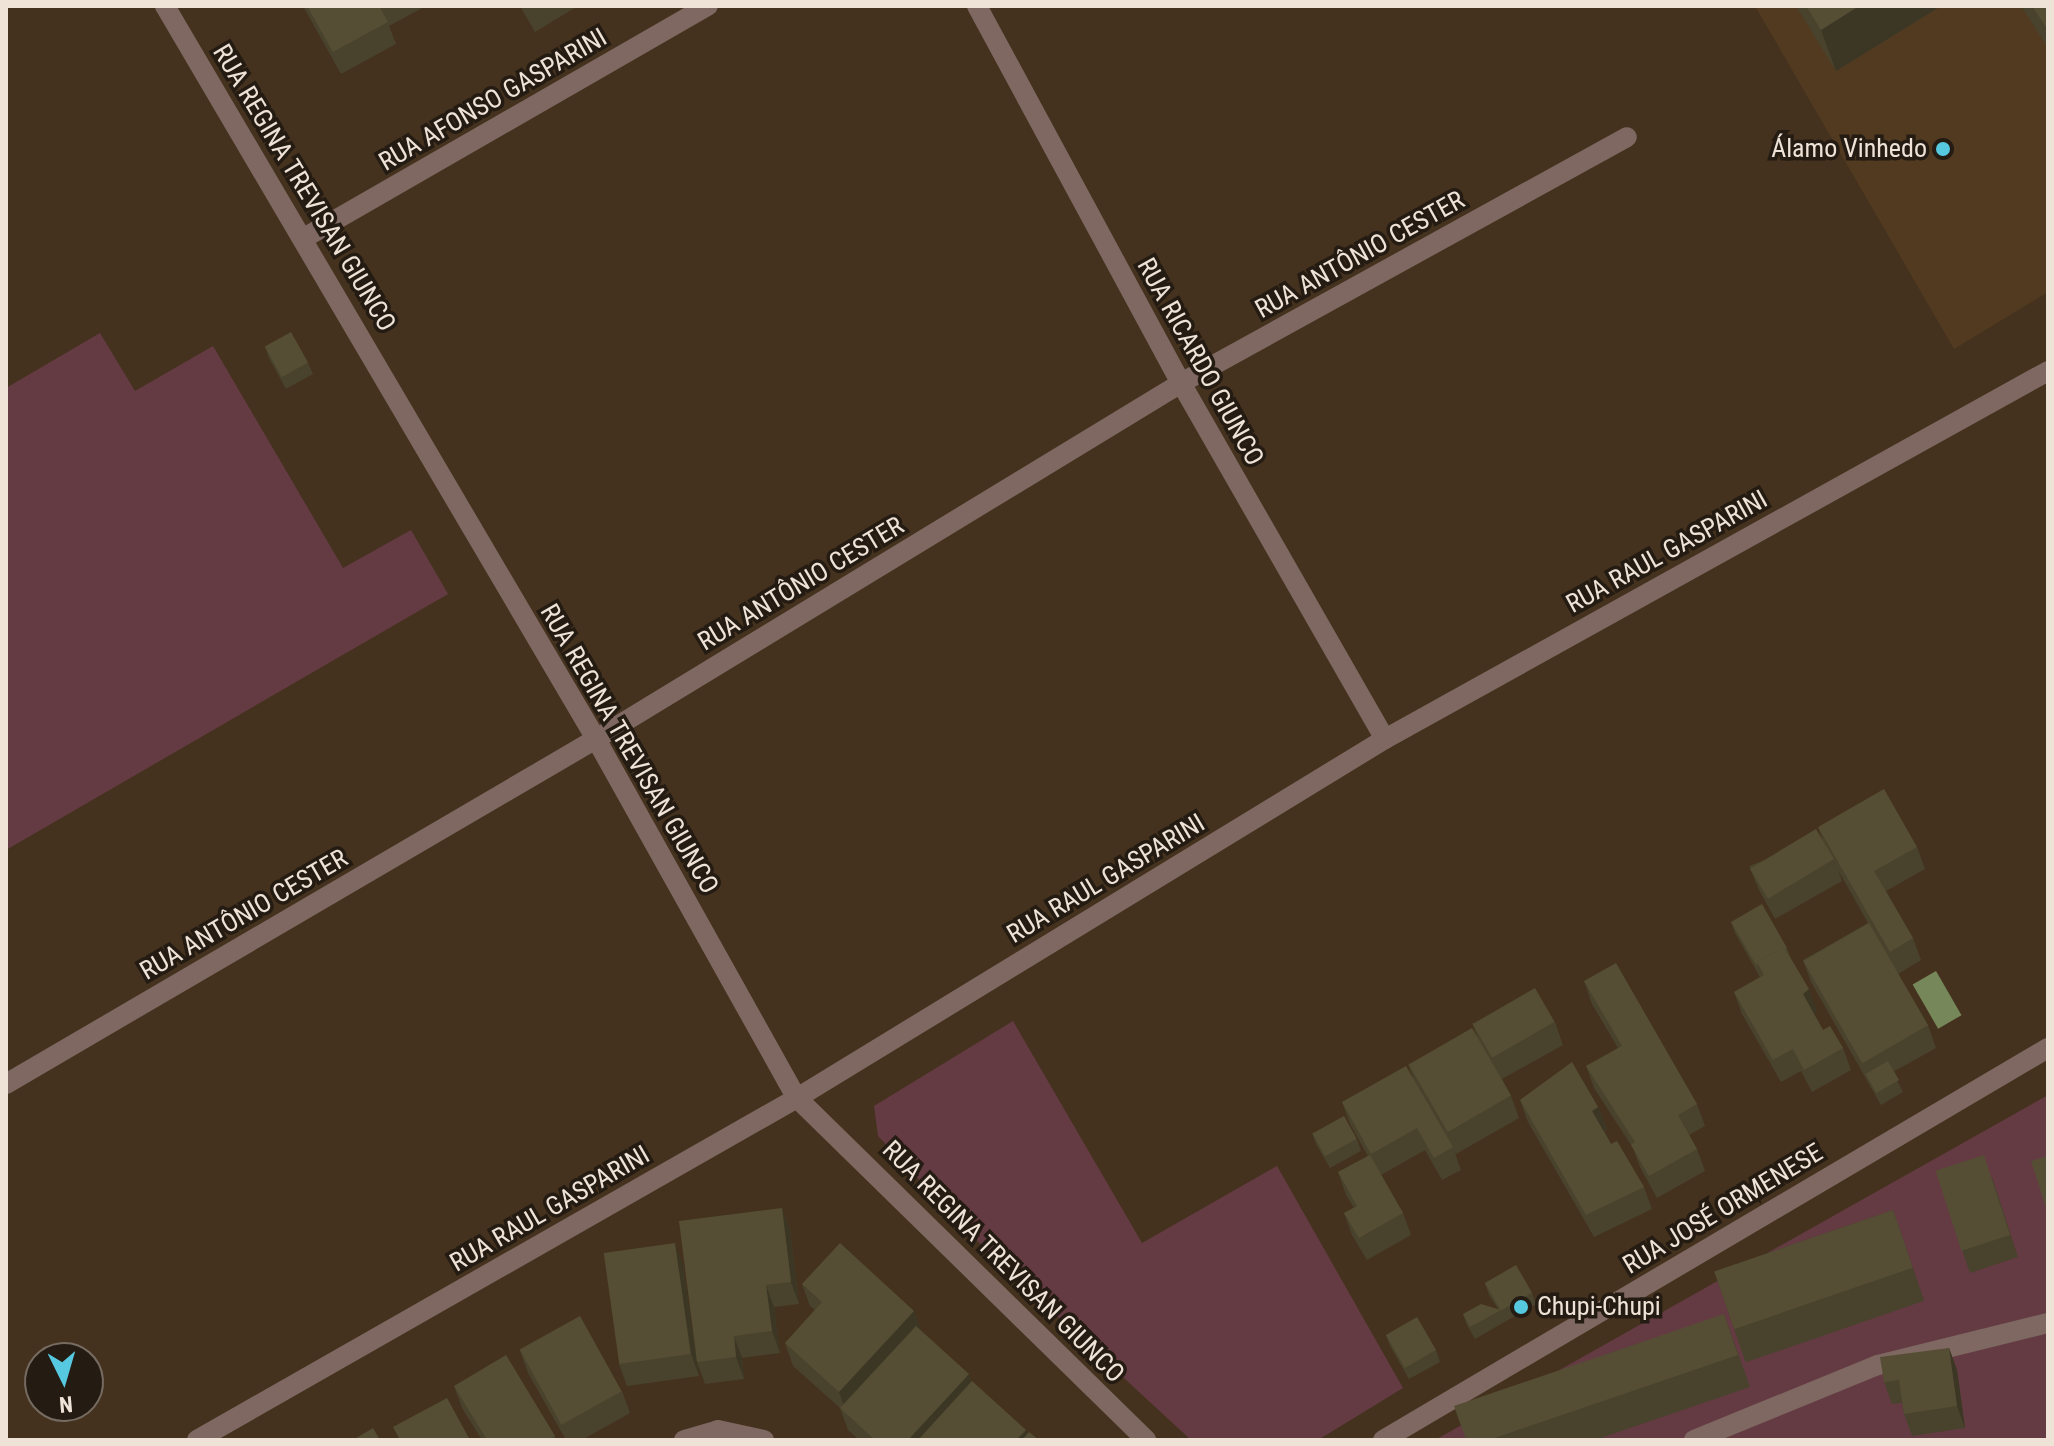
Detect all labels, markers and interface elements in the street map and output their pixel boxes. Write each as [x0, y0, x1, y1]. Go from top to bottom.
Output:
street label: RUA AFONSO GASPARINI [374, 22, 612, 178]
street label: RUA REGINA TREVISAN GIUNCO [206, 39, 402, 337]
place label: Álamo Vinhedo [1771, 133, 1927, 165]
marker: Álamo Vinhedo [1934, 140, 1952, 158]
street label: RUA ANTÔNIO CESTER [1250, 185, 1470, 325]
street label: RUA RICARDO GIUNCO [1130, 253, 1270, 471]
street label: RUA RAUL GASPARINI [1561, 484, 1773, 620]
street label: RUA ANTÔNIO CESTER [693, 510, 909, 658]
street label: RUA REGINA TREVISAN GIUNCO [533, 598, 725, 900]
street label: RUA RAUL GASPARINI [1002, 808, 1210, 950]
street label: RUA ANTÔNIO CESTER [135, 843, 353, 987]
street label: RUA REGINA TREVISAN GIUNCO [875, 1134, 1131, 1390]
street label: RUA JOSÉ ORMENESE [1618, 1137, 1828, 1281]
street label: RUA RAUL GASPARINI [445, 1139, 655, 1279]
place label: Chupi-Chupi [1537, 1291, 1661, 1323]
marker: Chupi-Chupi [1512, 1298, 1530, 1316]
north arrow [24, 1342, 104, 1422]
text: N [58, 1391, 74, 1417]

